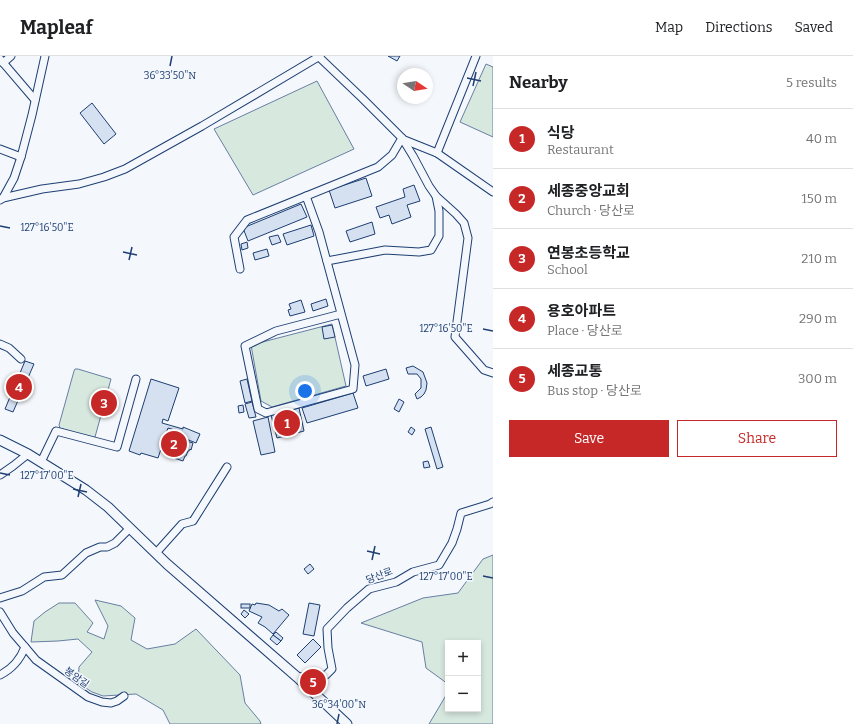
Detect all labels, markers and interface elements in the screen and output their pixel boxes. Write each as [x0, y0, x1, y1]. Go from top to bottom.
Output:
text: Mapleaf [20, 16, 93, 39]
text: Map [655, 19, 683, 36]
text: Directions [705, 19, 773, 36]
text: Saved [795, 19, 833, 36]
north arrow [397, 68, 433, 104]
text: 36°33'50"N [144, 70, 196, 82]
text: Nearby [509, 72, 568, 93]
text: 5 results [786, 75, 837, 90]
text: 식당 [547, 124, 575, 142]
text: 1 [519, 131, 525, 146]
text: 40 m [806, 131, 837, 146]
text: Restaurant [547, 142, 614, 157]
text: 세종중앙교회 [547, 182, 630, 200]
text: 2 [518, 191, 526, 206]
text: 150 m [801, 191, 837, 206]
text: Church · 당산로 [547, 203, 635, 218]
text: 127°16'50"E [20, 222, 74, 234]
text: 연봉초등학교 [547, 244, 630, 262]
text: 3 [518, 251, 526, 266]
text: 210 m [801, 251, 837, 266]
text: School [547, 262, 588, 277]
text: 용호아파트 [547, 302, 616, 320]
text: 4 [518, 311, 526, 326]
text: 290 m [799, 311, 837, 326]
text: 127°16'50"E [419, 323, 473, 335]
text: Place · 당산로 [547, 323, 623, 338]
text: 세종교통 [547, 362, 602, 380]
text: 5 [518, 371, 526, 386]
text: 300 m [798, 371, 837, 386]
pin: 4 [6, 372, 32, 402]
your location [295, 381, 315, 401]
text: Bus stop · 당산로 [547, 383, 642, 398]
pin: 3 [91, 388, 117, 418]
pin: 1 [274, 408, 300, 438]
button: Save [509, 420, 669, 457]
button: Share [677, 420, 837, 457]
pin: 2 [161, 429, 187, 459]
text: 127°17'00"E [20, 470, 74, 482]
street label: 당산로 [364, 565, 394, 586]
text: 127°17'00"E [419, 571, 473, 583]
map controls [445, 640, 481, 712]
button: + [445, 640, 481, 676]
street label: 봉암길 [62, 665, 91, 691]
pin: 5 [300, 667, 326, 697]
button: − [445, 676, 481, 712]
text: 36°34'00"N [312, 699, 366, 711]

